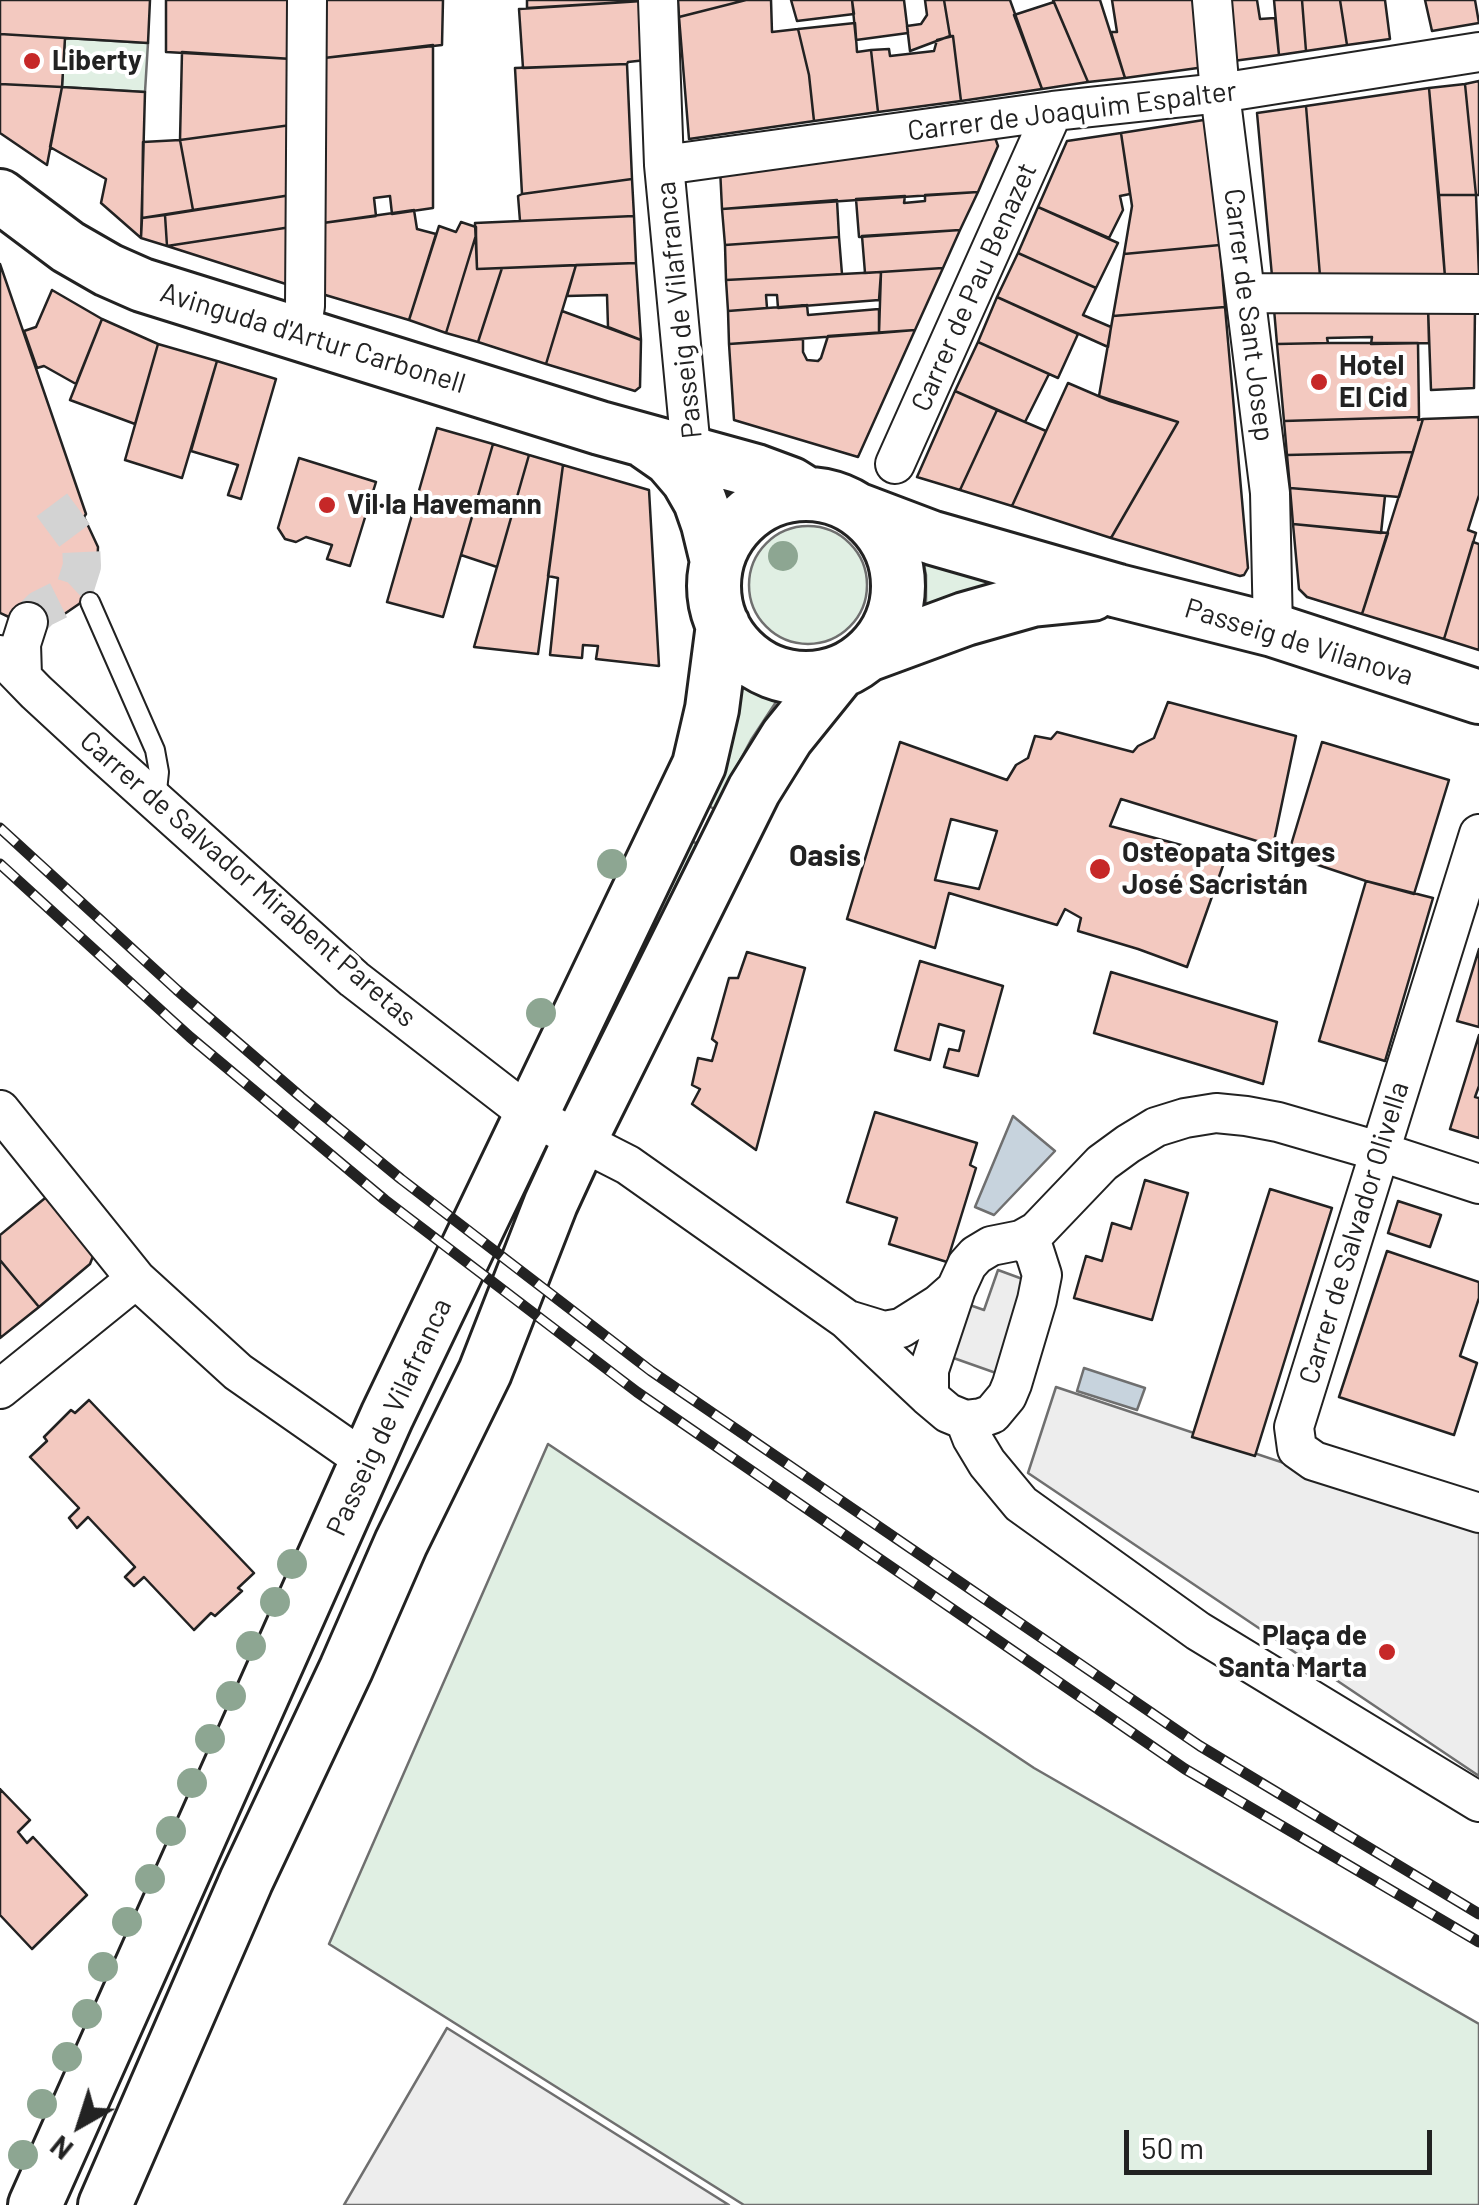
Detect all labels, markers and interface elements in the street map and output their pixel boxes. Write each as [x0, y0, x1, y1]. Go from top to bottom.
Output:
place label: Liberty [52, 44, 142, 78]
marker: Liberty [21, 50, 43, 72]
street label: Carrer de Joaquim Espalter [905, 74, 1239, 148]
street label: Carrer de Pau Benazet [904, 158, 1044, 416]
street label: Passeig de Vilafranca [649, 180, 709, 440]
street label: Carrer de Sant Josep [1217, 187, 1281, 443]
street label: Avinguda d'Artur Carbonell [156, 276, 470, 400]
place label: Hotel El Cid [1339, 349, 1408, 415]
marker: Hotel El Cid [1308, 371, 1330, 393]
place label: Vil·la Havemann [347, 488, 542, 522]
marker: Vil·la Havemann [316, 494, 338, 516]
street label: Passeig de Vilanova [1181, 591, 1417, 693]
street label: Carrer de Salvador Mirabent Paretas [73, 724, 423, 1034]
place label: Osteopata Sitges José Sacristán [1122, 836, 1335, 902]
district label: Oasis [789, 838, 861, 874]
marker: Osteopata Sitges José Sacristán [1087, 856, 1113, 882]
street label: Carrer de Salvador Olivella [1292, 1078, 1416, 1388]
street label: Passeig de Vilafranca [319, 1293, 459, 1541]
place label: Plaça de Santa Marta [1218, 1619, 1367, 1685]
marker: Plaça de Santa Marta [1376, 1641, 1398, 1663]
north arrow [30, 2075, 130, 2175]
scale bar [1129, 2110, 1436, 2172]
text: N [43, 2129, 79, 2167]
text: 50 m [1141, 2129, 1204, 2165]

